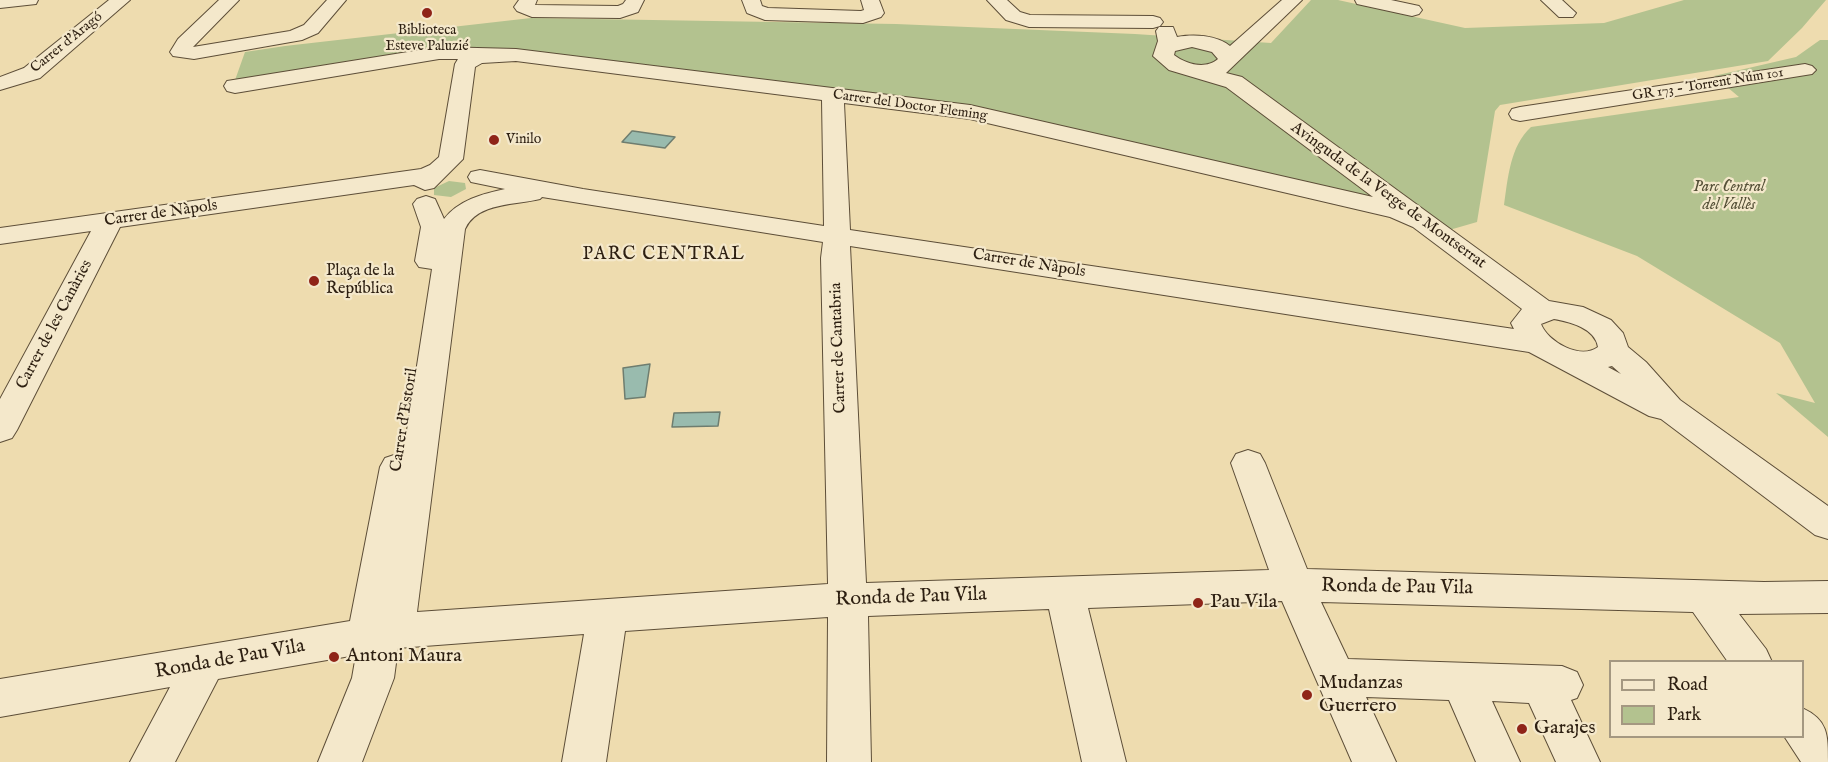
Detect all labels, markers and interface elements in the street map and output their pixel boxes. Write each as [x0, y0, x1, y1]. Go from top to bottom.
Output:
marker: Biblioteca Esteve Paluzié [420, 6, 434, 20]
street label: Carrer d'Aragó [28, 9, 106, 77]
place label: Biblioteca Esteve Paluzié [385, 23, 469, 56]
street label: GR 173 - Torrent Núm 101 [1631, 65, 1785, 105]
street label: Carrer del Doctor Fleming [832, 87, 988, 125]
street label: Avinguda de la Verge de Montserrat [1287, 119, 1489, 273]
place label: Vinilo [506, 132, 541, 148]
marker: Vinilo [487, 133, 501, 147]
park label: Parc Central del Vallès [1693, 178, 1765, 216]
street label: Carrer de Nàpols [103, 197, 219, 231]
district label: PARC CENTRAL [583, 244, 745, 266]
street label: Carrer de Nàpols [971, 246, 1087, 282]
street label: Carrer de les Canàries [13, 257, 97, 393]
place label: Plaça de la República [326, 262, 394, 300]
marker: Plaça de la República [307, 274, 321, 288]
street label: Carrer de Cantabria [827, 282, 851, 414]
street label: Carrer d'Estoril [387, 367, 423, 473]
street label: Ronda de Pau Vila [1321, 575, 1473, 601]
street label: Ronda de Pau Vila [835, 583, 987, 613]
place label: Pau Vila [1210, 591, 1277, 615]
marker: Pau Vila [1191, 596, 1205, 610]
street label: Ronda de Pau Vila [153, 635, 307, 685]
place label: Antoni Maura [346, 645, 462, 669]
marker: Antoni Maura [327, 650, 341, 664]
legend [1609, 660, 1804, 738]
place label: Mudanzas Guerrero [1319, 672, 1403, 719]
text: Road [1667, 674, 1708, 697]
marker: Mudanzas Guerrero [1300, 688, 1314, 702]
text: Park [1667, 704, 1701, 727]
place label: Garajes [1534, 717, 1595, 741]
marker: Garajes [1515, 722, 1529, 736]

